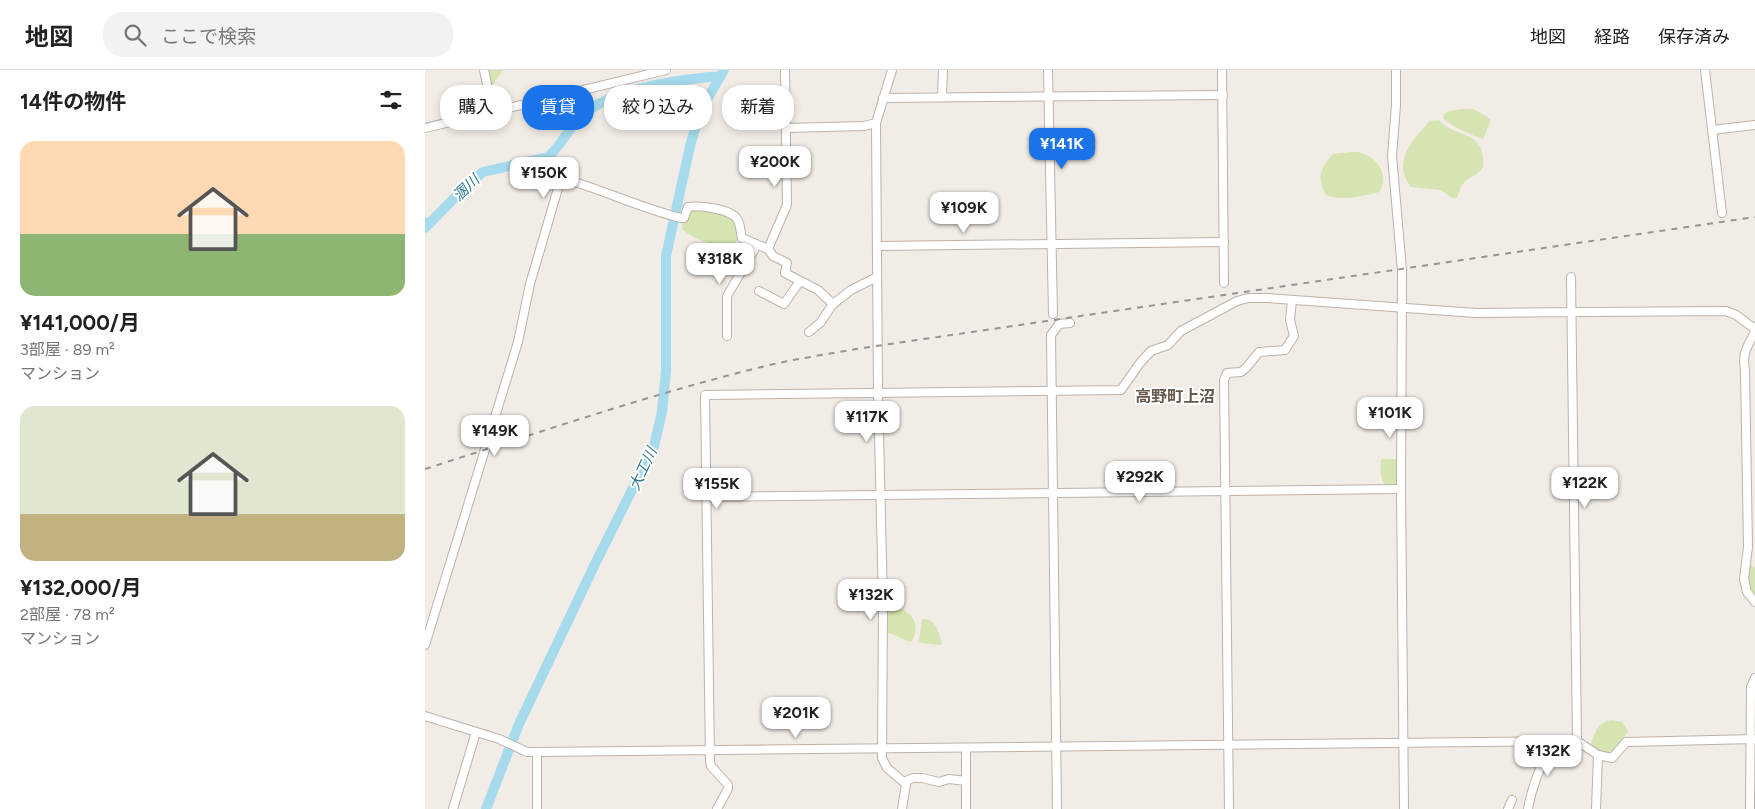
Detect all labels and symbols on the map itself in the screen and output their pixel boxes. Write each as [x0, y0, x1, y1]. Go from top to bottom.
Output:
pin: ¥141K [1027, 128, 1097, 170]
pin: ¥200K [740, 146, 810, 188]
pin: ¥150K [509, 156, 579, 199]
water label: 溷川 [449, 170, 484, 205]
pin: ¥109K [929, 191, 999, 234]
pin: ¥318K [685, 242, 755, 285]
district label: 高野町上沼 [1135, 387, 1215, 406]
pin: ¥101K [1355, 396, 1425, 439]
pin: ¥117K [832, 400, 902, 443]
pin: ¥149K [460, 414, 530, 457]
water label: 大工川 [625, 443, 662, 493]
pin: ¥292K [1105, 460, 1175, 503]
pin: ¥122K [1550, 466, 1620, 509]
pin: ¥155K [682, 468, 752, 510]
pin: ¥132K [836, 578, 906, 621]
pin: ¥201K [761, 696, 831, 739]
pin: ¥132K [1513, 734, 1583, 777]

